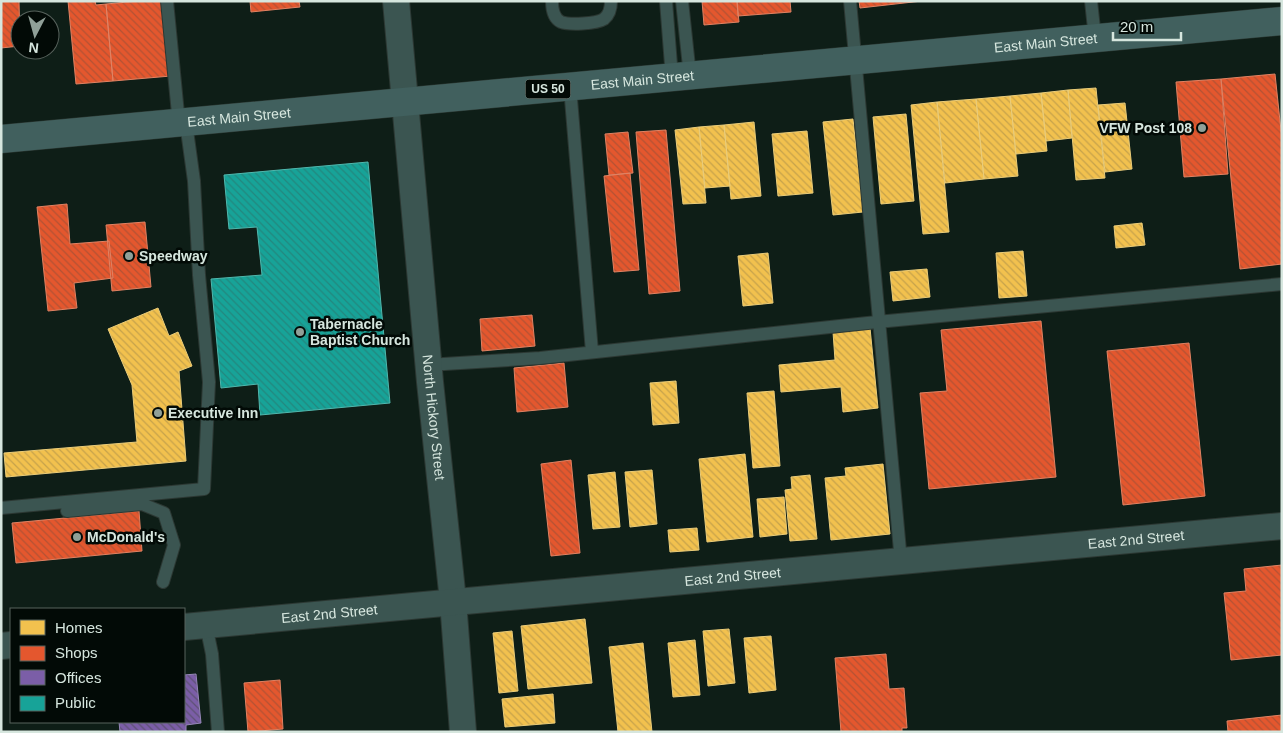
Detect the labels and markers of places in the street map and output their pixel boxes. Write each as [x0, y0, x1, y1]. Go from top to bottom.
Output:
place label: VFW Post 108 [1099, 120, 1192, 136]
marker: VFW Post 108 [1196, 122, 1208, 134]
place label: Speedway [139, 248, 208, 264]
marker: Speedway [123, 250, 135, 262]
place label: Tabernacle Baptist Church [310, 316, 410, 348]
marker: Tabernacle Baptist Church [294, 326, 306, 338]
place label: Executive Inn [168, 405, 258, 421]
marker: Executive Inn [152, 407, 164, 419]
place label: McDonald's [87, 529, 165, 545]
marker: McDonald's [71, 531, 83, 543]

